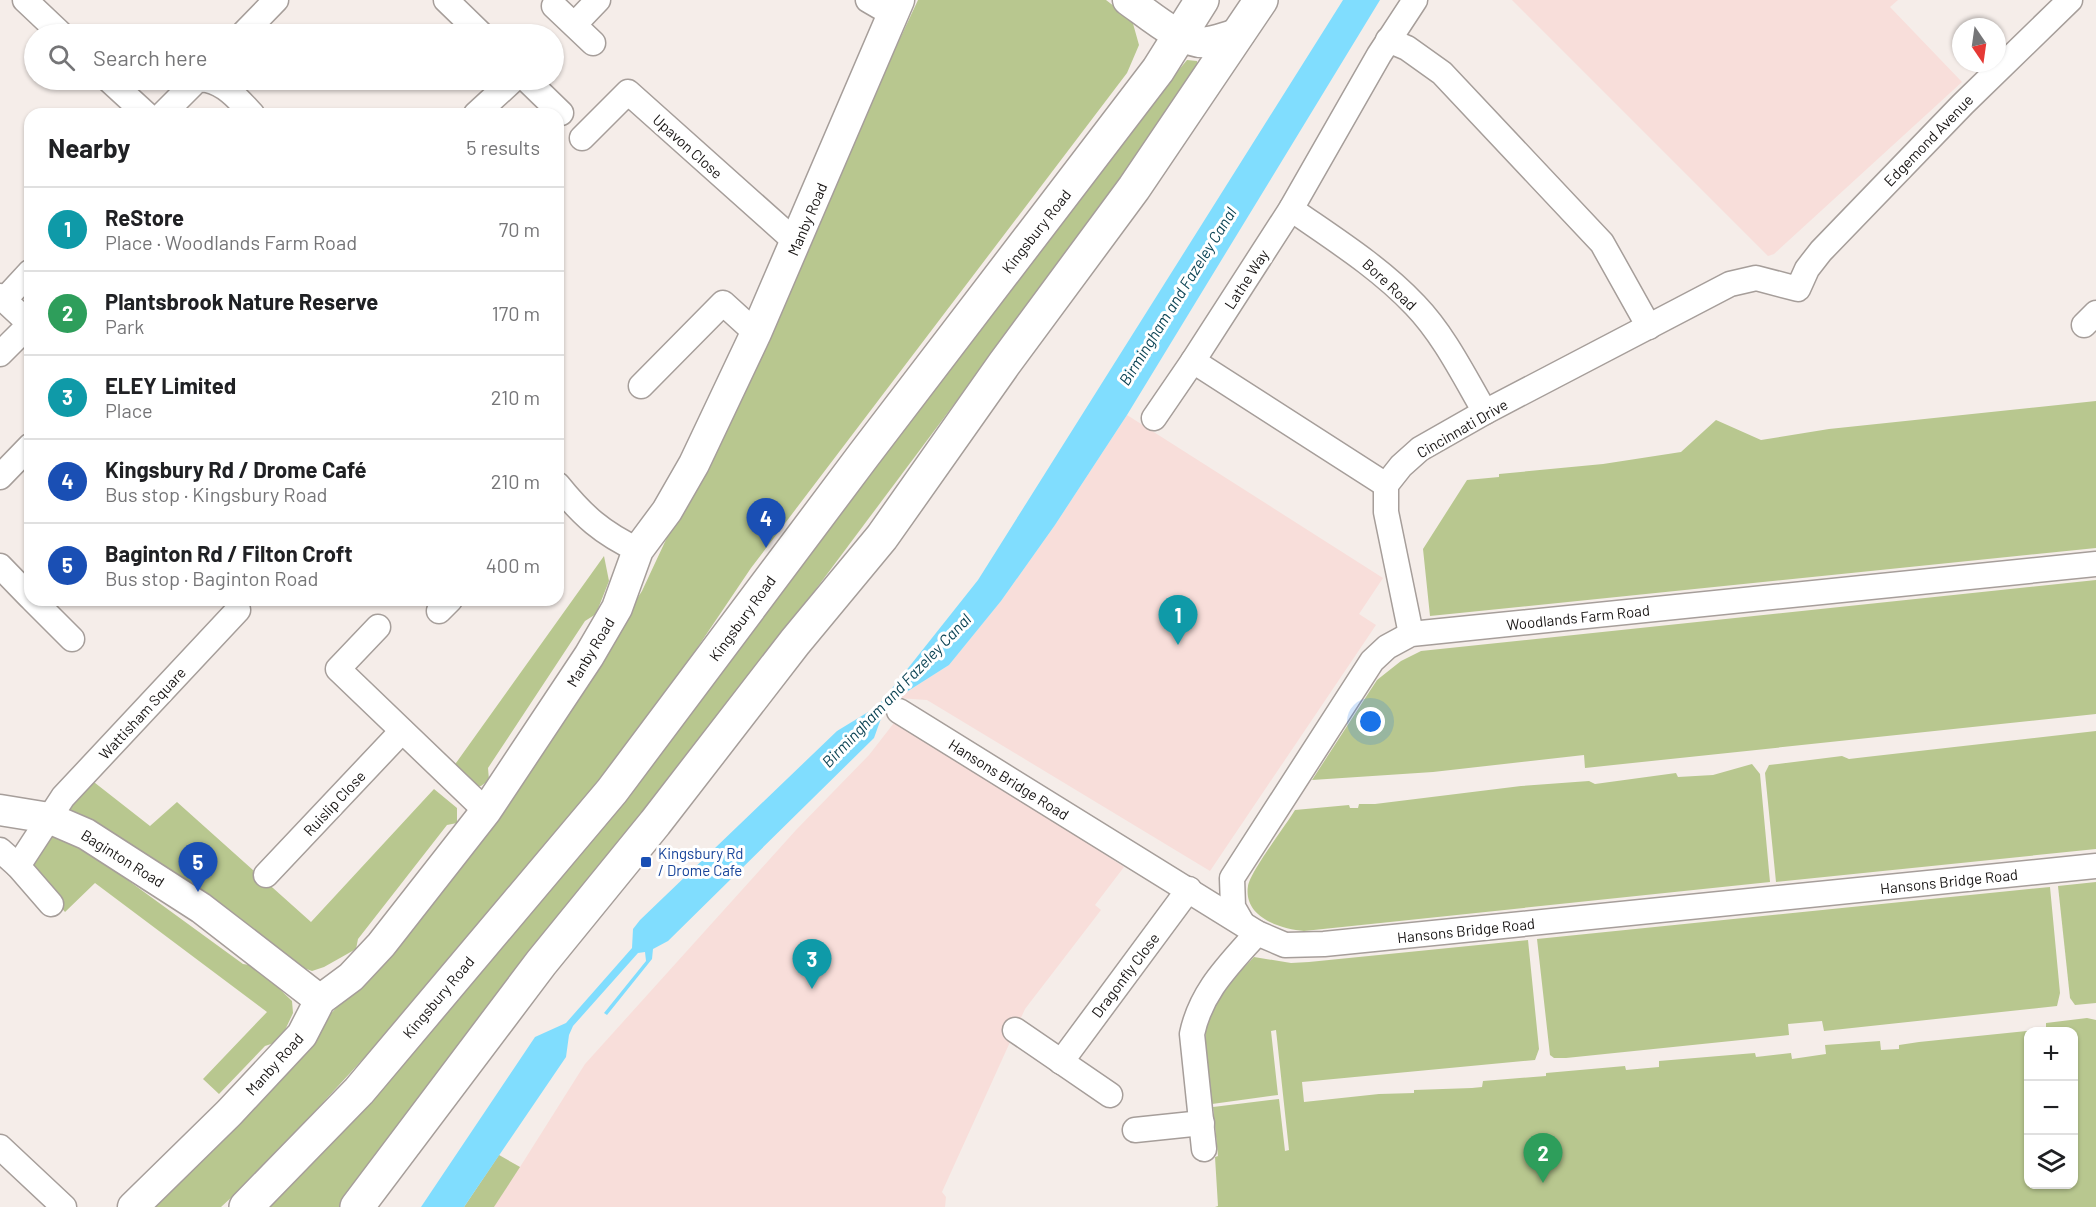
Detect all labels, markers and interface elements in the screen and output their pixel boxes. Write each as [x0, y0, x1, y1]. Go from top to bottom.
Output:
north arrow [1952, 18, 2006, 72]
search box [24, 24, 564, 90]
icon: search [45, 41, 78, 74]
text: Search here [93, 44, 207, 70]
street label: Edgemond Avenue [1880, 90, 1976, 190]
street label: Upavon Close [649, 110, 727, 182]
text: Nearby [48, 132, 130, 163]
text: 5 results [466, 135, 540, 159]
street label: Manby Road [784, 180, 830, 258]
street label: Kingsbury Road [998, 186, 1074, 276]
water label: Birmingham and Fazeley Canal [1114, 203, 1240, 388]
text: ReStore [105, 204, 184, 230]
text: 1 [64, 217, 71, 241]
text: 70 m [499, 217, 540, 241]
text: Place · Woodlands Farm Road [105, 230, 357, 254]
street label: Lathe Way [1220, 246, 1272, 312]
street label: Bore Road [1359, 255, 1421, 313]
text: Plantsbrook Nature Reserve [105, 288, 378, 314]
text: 2 [62, 301, 73, 325]
text: 170 m [492, 301, 540, 325]
text: Park [105, 314, 144, 338]
text: ELEY Limited [105, 372, 236, 398]
text: 3 [62, 385, 73, 409]
text: 210 m [491, 385, 540, 409]
street label: Cincinnati Drive [1413, 395, 1511, 461]
text: Place [105, 398, 153, 422]
text: Kingsbury Rd / Drome Café [105, 456, 366, 482]
text: 4 [61, 469, 74, 493]
text: 210 m [491, 469, 540, 493]
text: Bus stop · Kingsbury Road [105, 482, 328, 506]
pin: 4 [746, 498, 786, 548]
text: Baginton Rd / Filton Croft [105, 540, 353, 566]
text: 5 [62, 553, 73, 577]
text: 400 m [486, 553, 540, 577]
text: Bus stop · Baginton Road [105, 566, 318, 590]
street label: Kingsbury Road [705, 572, 779, 664]
pin: 1 [1158, 596, 1198, 645]
street label: Woodlands Farm Road [1505, 601, 1651, 633]
water label: Birmingham and Fazeley Canal [818, 609, 975, 771]
street label: Manby Road [562, 614, 618, 690]
street label: Wattisham Square [95, 663, 189, 763]
your location [1356, 707, 1385, 736]
street label: Hansons Bridge Road [946, 735, 1072, 823]
street label: Ruislip Close [299, 767, 369, 839]
street label: Baginton Road [78, 825, 168, 891]
pin: 5 [178, 842, 218, 892]
place label: Kingsbury Rd / Drome Cafe [658, 844, 744, 879]
marker: Kingsbury Rd / Drome Cafe [639, 855, 653, 869]
street label: Hansons Bridge Road [1879, 865, 2019, 897]
street label: Hansons Bridge Road [1396, 914, 1536, 946]
street label: Dragonfly Close [1087, 929, 1163, 1021]
pin: 3 [792, 940, 832, 989]
street label: Kingsbury Road [399, 952, 477, 1042]
map controls [2024, 1027, 2078, 1189]
button: + [2024, 1027, 2078, 1081]
street label: Manby Road [241, 1029, 307, 1099]
button: − [2024, 1081, 2078, 1135]
pin: 2 [1524, 1134, 1562, 1183]
button: layers [2024, 1135, 2078, 1189]

